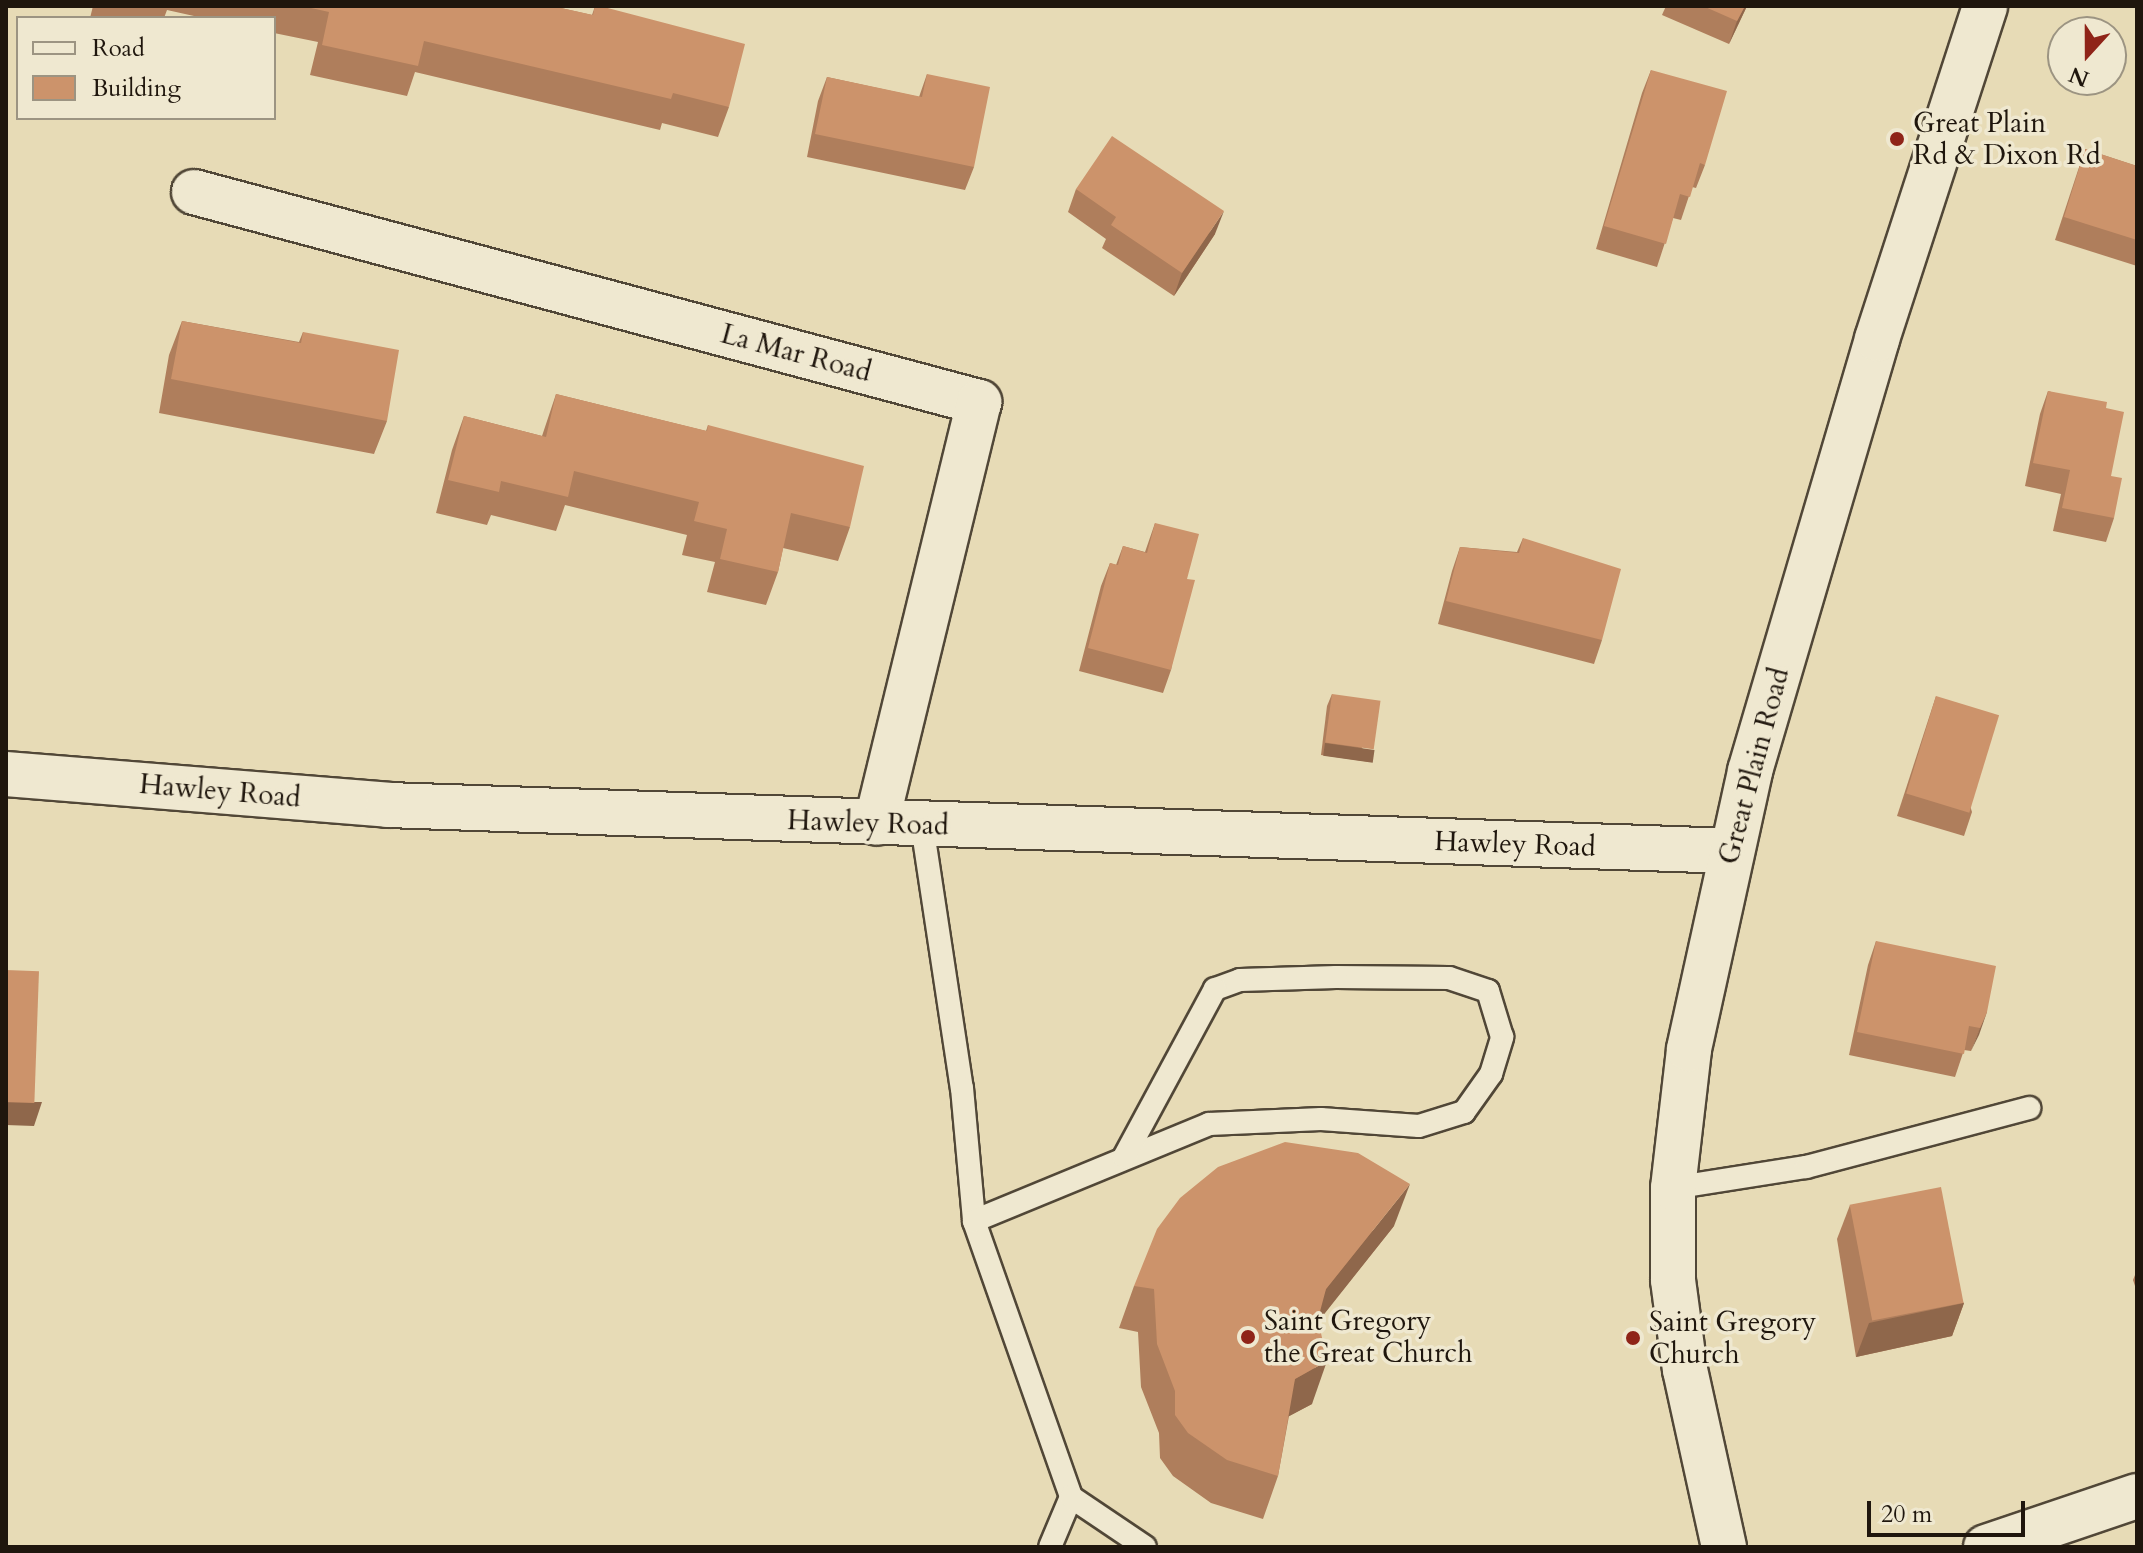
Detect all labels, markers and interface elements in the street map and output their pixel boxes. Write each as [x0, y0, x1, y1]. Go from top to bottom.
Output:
legend [16, 16, 276, 120]
north arrow [2047, 16, 2127, 96]
text: Road [92, 32, 145, 65]
text: N [2065, 59, 2093, 94]
text: Building [92, 72, 181, 105]
place label: Great Plain Rd & Dixon Rd [1913, 106, 2101, 172]
marker: Great Plain Rd & Dixon Rd [1888, 130, 1906, 148]
street label: La Mar Road [717, 317, 875, 389]
street label: Great Plain Road [1712, 664, 1796, 868]
street label: Hawley Road [138, 767, 302, 815]
street label: Hawley Road [787, 803, 949, 843]
street label: Hawley Road [1434, 824, 1596, 864]
place label: Saint Gregory the Great Church [1264, 1304, 1472, 1370]
place label: Saint Gregory Church [1649, 1305, 1816, 1371]
marker: Saint Gregory the Great Church [1239, 1328, 1257, 1346]
marker: Saint Gregory Church [1624, 1329, 1642, 1347]
scale bar [1871, 1485, 2029, 1535]
text: 20 m [1881, 1498, 1932, 1531]

